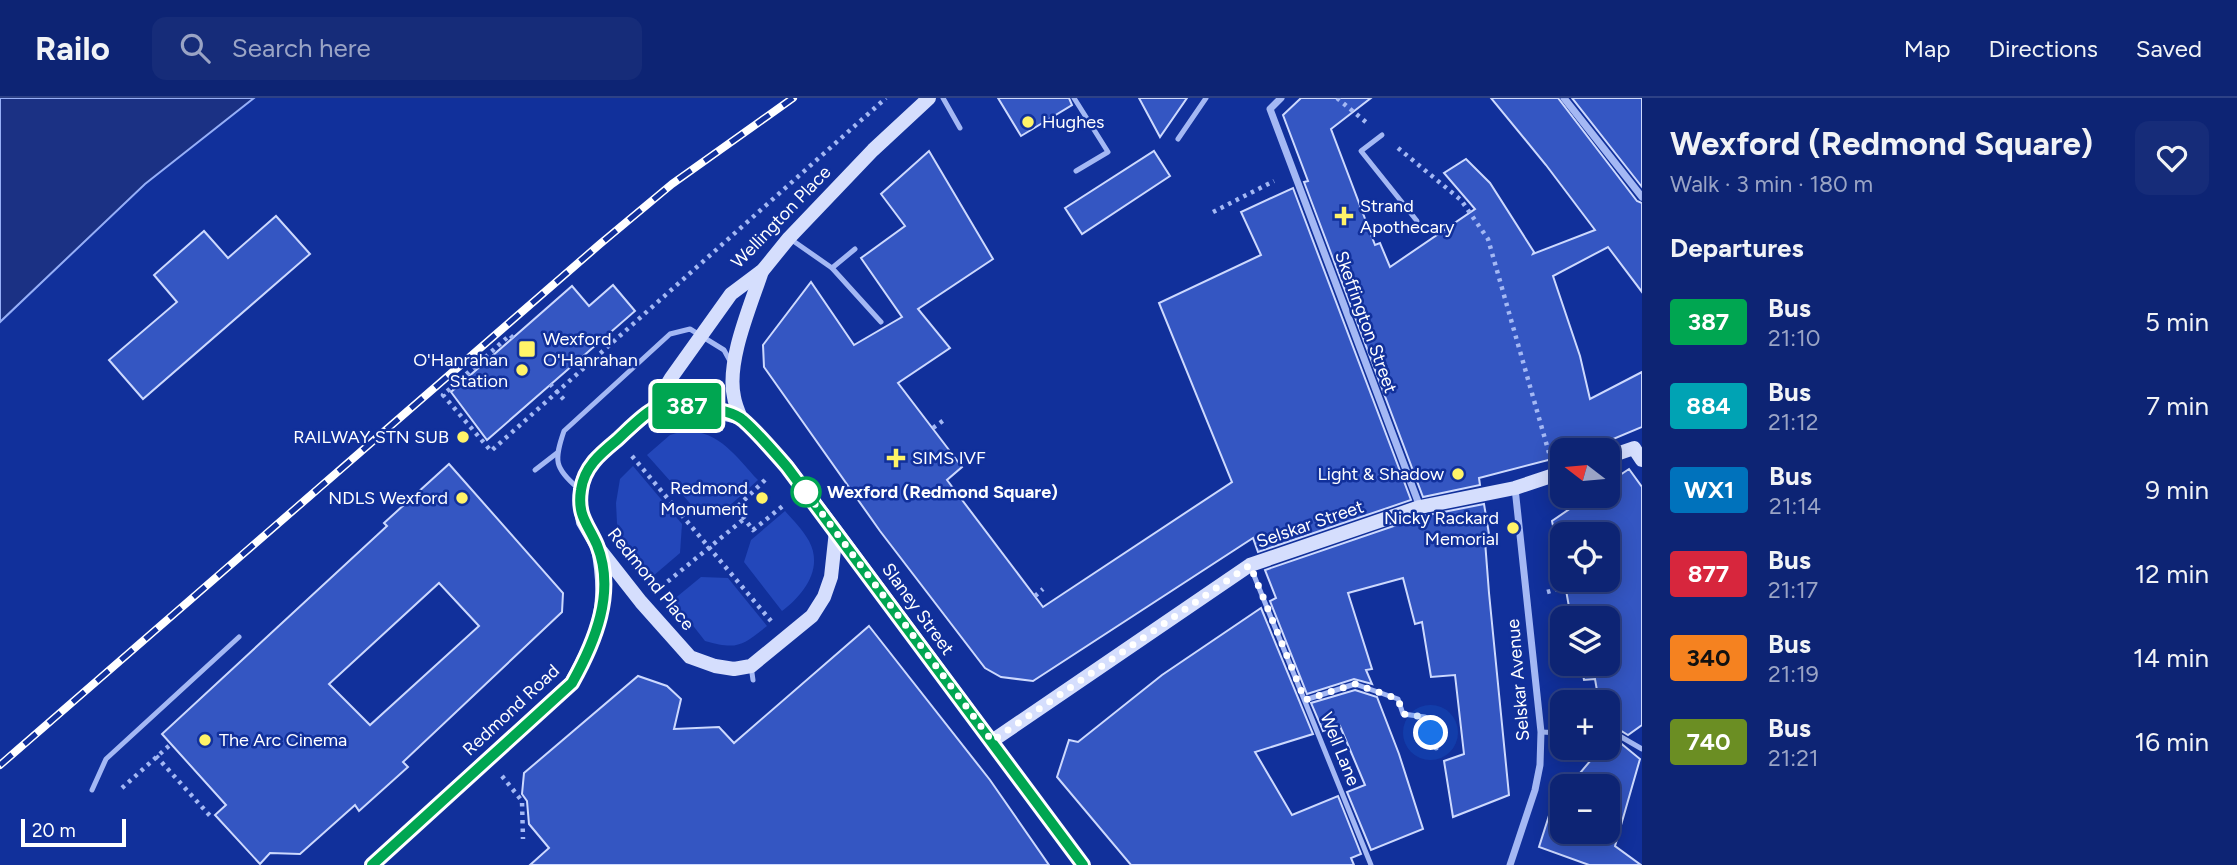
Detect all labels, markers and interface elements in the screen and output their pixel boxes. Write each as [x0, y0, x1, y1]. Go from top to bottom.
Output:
search box [152, 17, 642, 80]
text: Railo [35, 29, 110, 68]
icon: search [176, 29, 214, 67]
text: Search here [232, 32, 371, 64]
text: Map [1904, 34, 1950, 63]
text: Directions [1988, 34, 2098, 63]
text: Saved [2136, 34, 2202, 63]
place label: Hughes [1042, 111, 1104, 133]
marker: Hughes [1020, 114, 1036, 130]
button: heart [2135, 121, 2209, 195]
text: Wexford (Redmond Square) [1670, 124, 2093, 163]
street label: Wellington Place [727, 161, 836, 273]
text: Walk · 3 min · 180 m [1670, 170, 1873, 198]
place label: Strand Apothecary [1360, 195, 1455, 238]
marker: Strand Apothecary [1334, 206, 1354, 226]
text: Departures [1670, 232, 1804, 264]
street label: Skeffington Street [1330, 248, 1402, 396]
text: Bus [1768, 292, 1811, 324]
text: 5 min [2145, 306, 2209, 338]
text: 387 [1688, 307, 1729, 336]
text: 21:10 [1768, 324, 1820, 352]
place label: Wexford O'Hanrahan [543, 328, 638, 371]
marker: Wexford O'Hanrahan [517, 339, 537, 359]
place label: O'Hanrahan Station [413, 349, 508, 392]
marker: O'Hanrahan Station [514, 362, 530, 378]
text: Bus [1768, 376, 1811, 408]
line badge: 387 [647, 383, 727, 429]
text: 7 min [2146, 390, 2209, 422]
text: 387 [666, 391, 708, 420]
text: 884 [1686, 391, 1731, 420]
text: 21:12 [1768, 408, 1819, 436]
place label: RAILWAY STN SUB [293, 426, 449, 448]
marker: RAILWAY STN SUB [455, 429, 471, 445]
north arrow [1550, 438, 1620, 508]
map controls [1550, 438, 1620, 844]
place label: SIMS IVF [912, 447, 986, 469]
marker: SIMS IVF [886, 448, 906, 468]
text: Bus [1769, 460, 1812, 492]
place label: Light & Shadow [1317, 463, 1444, 485]
marker: Light & Shadow [1450, 466, 1466, 482]
text: 9 min [2145, 474, 2209, 506]
text: WX1 [1684, 475, 1734, 504]
place label: Redmond Monument [660, 477, 748, 520]
marker: Wexford (Redmond Square) [791, 477, 821, 507]
place label: Wexford (Redmond Square) [827, 481, 1058, 503]
place label: NDLS Wexford [328, 487, 448, 509]
marker: NDLS Wexford [454, 490, 470, 506]
marker: Redmond Monument [754, 490, 770, 506]
text: 21:14 [1769, 492, 1821, 520]
street label: Selskar Street [1254, 495, 1367, 553]
place label: Nicky Rackard Memorial [1384, 507, 1499, 550]
marker: Nicky Rackard Memorial [1505, 520, 1521, 536]
button: locate [1550, 522, 1620, 592]
street label: Redmond Place [603, 523, 699, 635]
text: Bus [1768, 544, 1811, 576]
text: 12 min [2135, 558, 2209, 590]
street label: Slaney Street [877, 559, 959, 659]
text: 877 [1688, 559, 1729, 588]
text: 21:17 [1768, 576, 1818, 604]
button: layers [1550, 606, 1620, 676]
street label: Selskar Avenue [1502, 618, 1534, 742]
text: Bus [1768, 628, 1811, 660]
text: 14 min [2133, 642, 2209, 674]
text: 340 [1686, 643, 1731, 672]
street label: Redmond Road [458, 660, 564, 760]
text: 21:19 [1768, 660, 1819, 688]
button: + [1550, 690, 1620, 760]
street label: Well Lane [1315, 709, 1365, 789]
text: Bus [1768, 712, 1811, 744]
your location [1413, 715, 1448, 750]
text: 16 min [2134, 726, 2209, 758]
text: 740 [1686, 727, 1731, 756]
place label: The Arc Cinema [219, 729, 347, 751]
marker: The Arc Cinema [197, 732, 213, 748]
text: 21:21 [1768, 744, 1819, 772]
button: − [1550, 774, 1620, 844]
scale bar [21, 816, 126, 848]
text: 20 m [32, 819, 76, 842]

